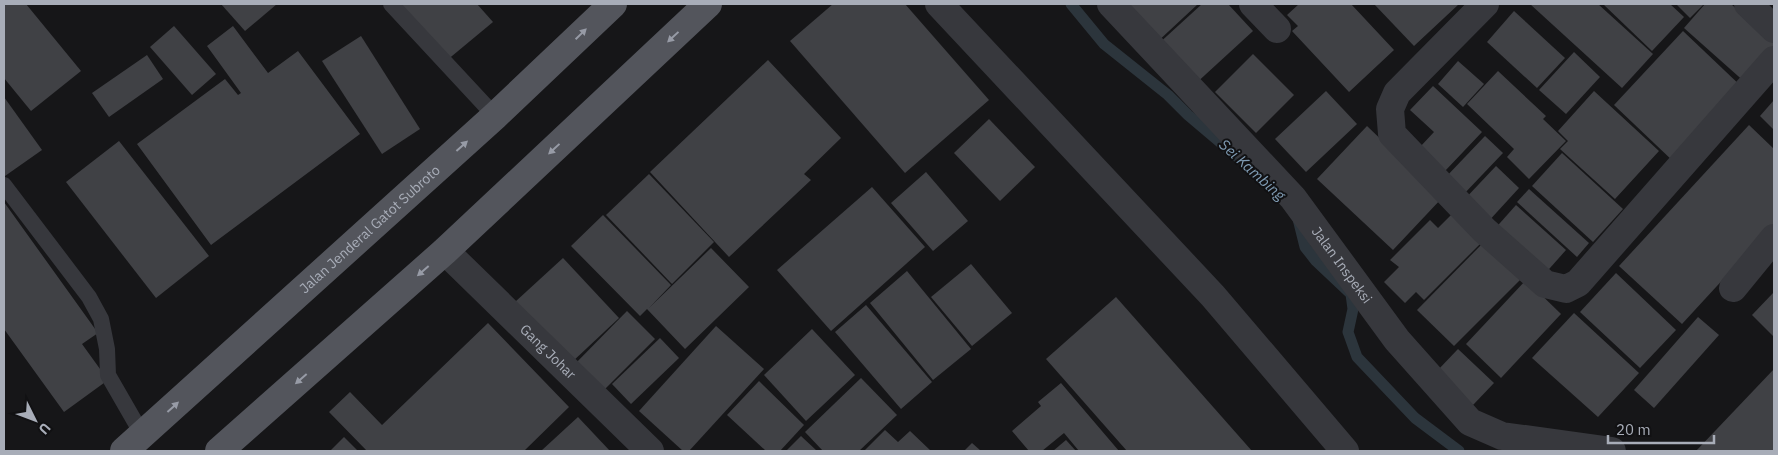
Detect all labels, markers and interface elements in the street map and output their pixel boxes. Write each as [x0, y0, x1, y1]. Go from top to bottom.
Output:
one-way arrow [574, 28, 586, 40]
one-way arrow [667, 31, 679, 43]
water label: Sei Kambing [1215, 135, 1290, 205]
one-way arrow [456, 140, 468, 152]
one-way arrow [549, 143, 561, 155]
street label: Jalan Jenderal Gatot Subroto [296, 161, 444, 297]
street label: Jalan Inspeksi [1308, 223, 1376, 307]
one-way arrow [416, 266, 429, 277]
street label: Gang Johar [516, 320, 580, 383]
one-way arrow [295, 373, 307, 385]
north arrow [10, 395, 60, 445]
one-way arrow [166, 401, 178, 413]
scale bar [1608, 412, 1714, 444]
text: U [35, 419, 55, 438]
text: 20 m [1616, 420, 1651, 439]

